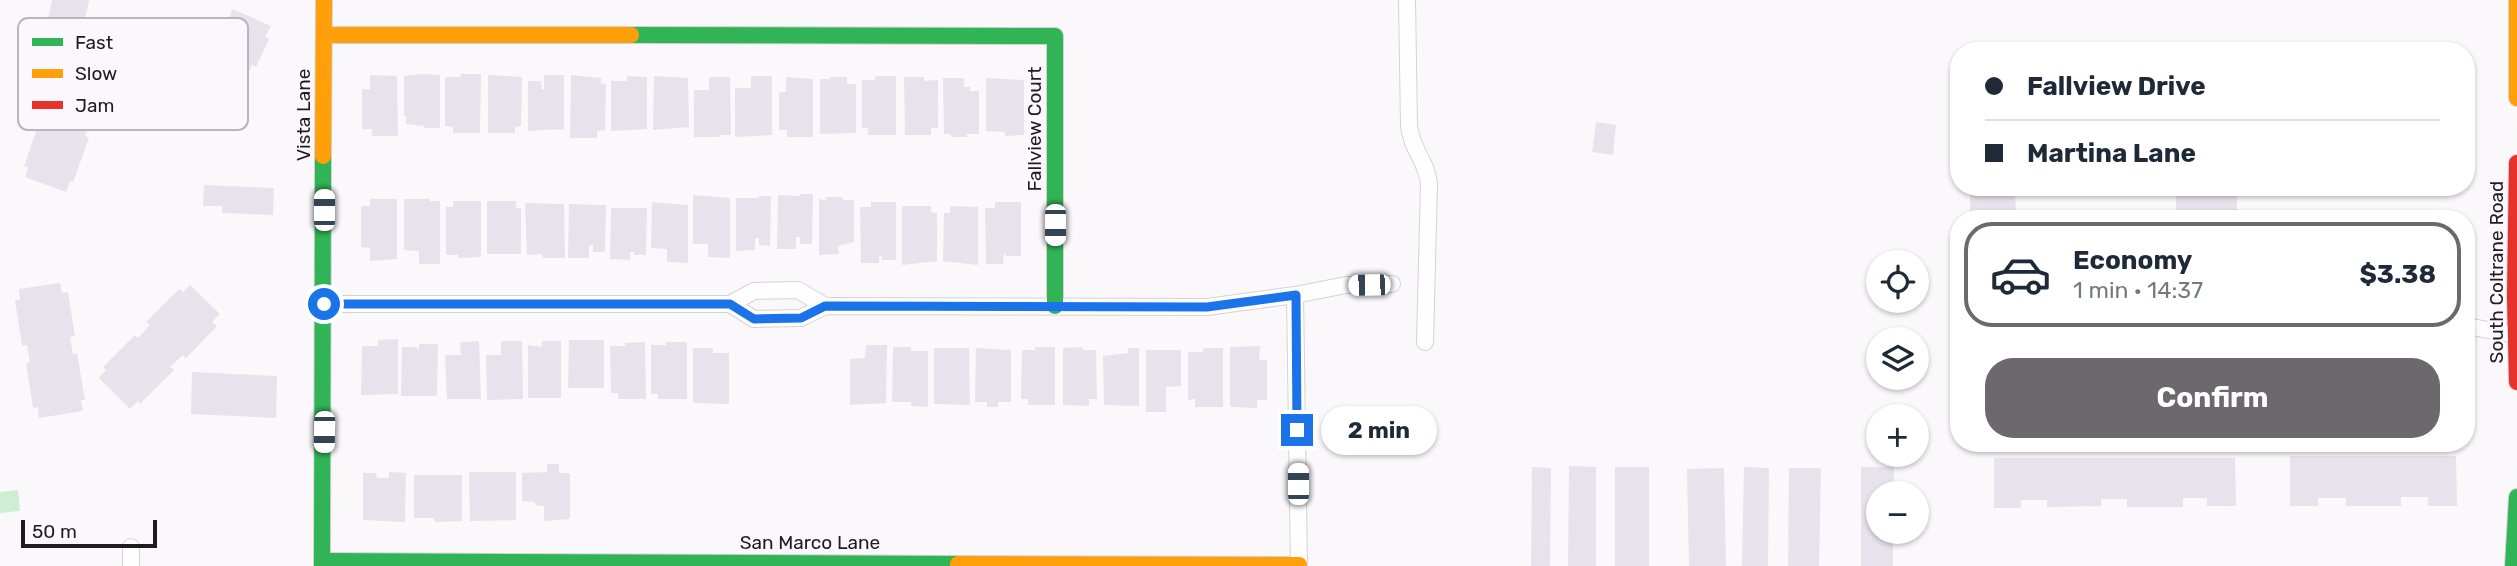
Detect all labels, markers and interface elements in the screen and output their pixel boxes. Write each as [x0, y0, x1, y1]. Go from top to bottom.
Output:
legend [18, 18, 248, 130]
text: Fast [75, 31, 114, 54]
text: Slow [75, 62, 117, 85]
street label: Fallview Court [1023, 66, 1046, 191]
street label: Vista Lane [292, 69, 315, 161]
text: Fallview Drive [2027, 71, 2206, 102]
text: Jam [75, 94, 114, 117]
text: Martina Lane [2027, 138, 2196, 169]
street label: South Coltrane Road [2485, 181, 2508, 363]
car [314, 189, 335, 231]
car [1045, 204, 1066, 246]
icon: car [1989, 243, 2052, 306]
text: Economy [2073, 245, 2192, 276]
map controls [1866, 250, 1929, 544]
button: locate [1866, 250, 1929, 313]
text: $3.38 [2359, 259, 2436, 290]
car [1348, 274, 1391, 296]
text: 1 min · 14:37 [2073, 276, 2203, 304]
route start [308, 288, 340, 320]
button: layers [1866, 327, 1929, 390]
button: Confirm [1985, 358, 2440, 438]
button: + [1866, 404, 1929, 467]
callout: 2 min [1322, 406, 1437, 454]
car [314, 411, 335, 453]
route end [1281, 414, 1313, 446]
text: 2 min [1348, 416, 1410, 444]
car [1288, 463, 1309, 505]
button: − [1866, 481, 1929, 544]
scale bar [21, 517, 158, 549]
text: 50 m [32, 520, 77, 543]
street label: San Marco Lane [740, 531, 880, 554]

